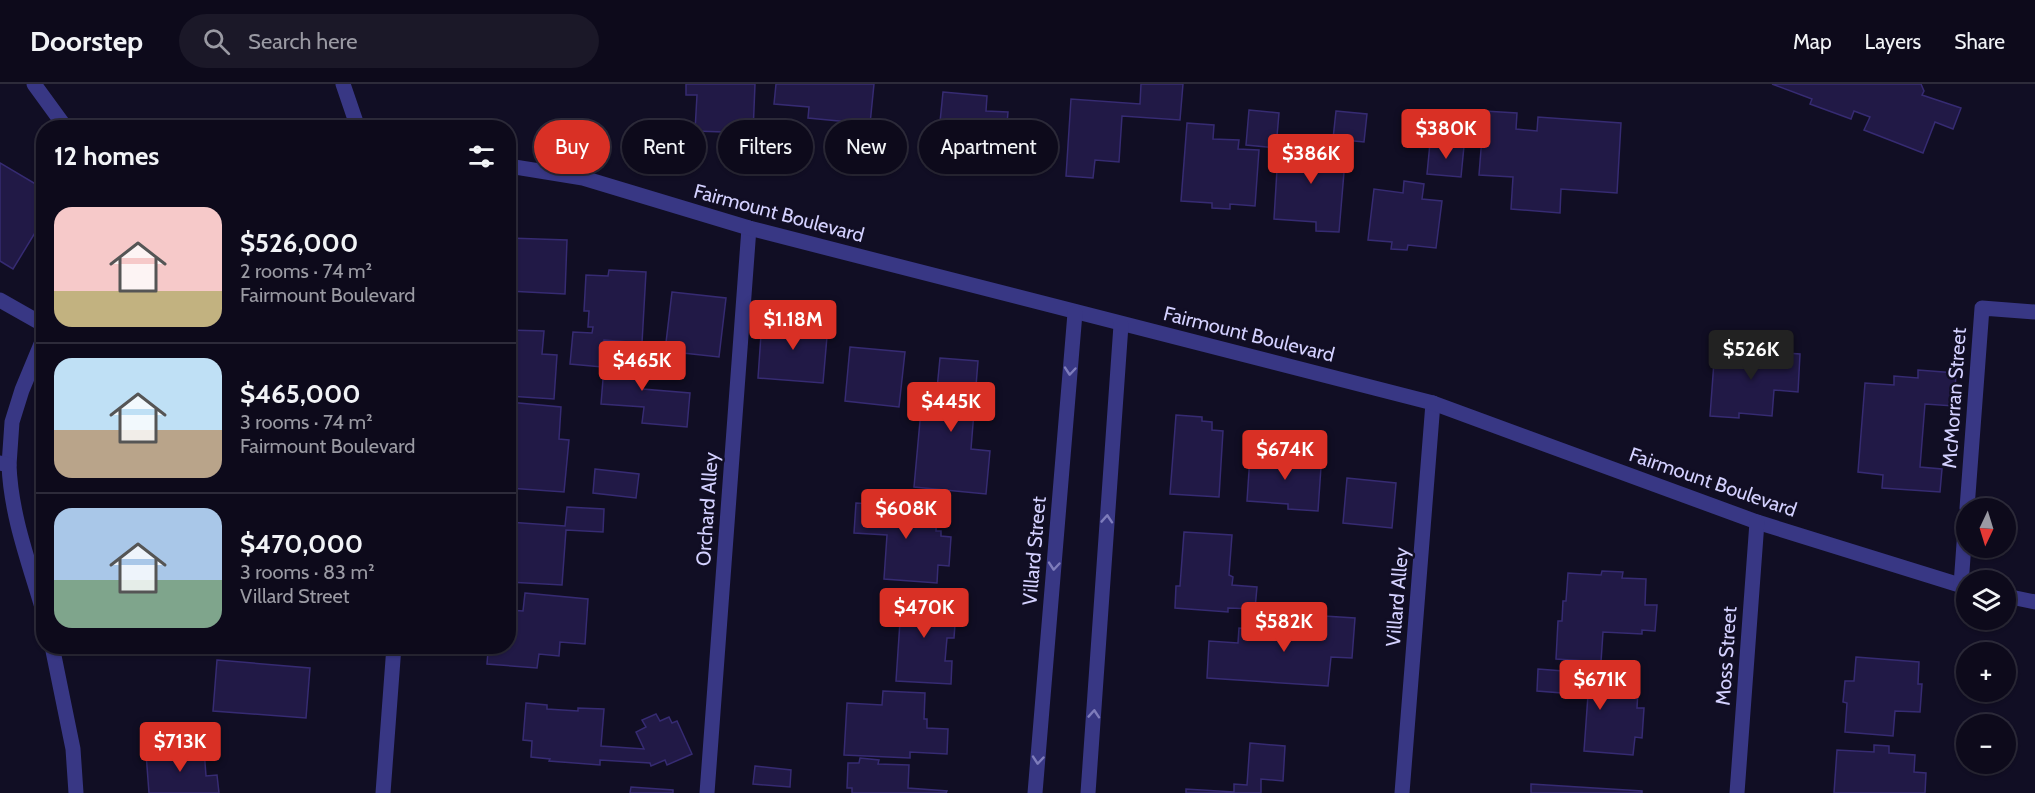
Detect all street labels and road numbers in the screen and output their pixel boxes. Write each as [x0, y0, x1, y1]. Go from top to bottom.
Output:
street label: Fairmount Boulevard [691, 179, 867, 247]
street label: Fairmount Boulevard [1161, 301, 1337, 367]
street label: McMorran Street [1937, 327, 1971, 469]
street label: Fairmount Boulevard [1626, 442, 1800, 522]
street label: Orchard Alley [691, 451, 723, 567]
street label: Villard Street [1017, 495, 1051, 607]
street label: Villard Alley [1381, 546, 1413, 648]
street label: Moss Street [1711, 605, 1741, 706]

